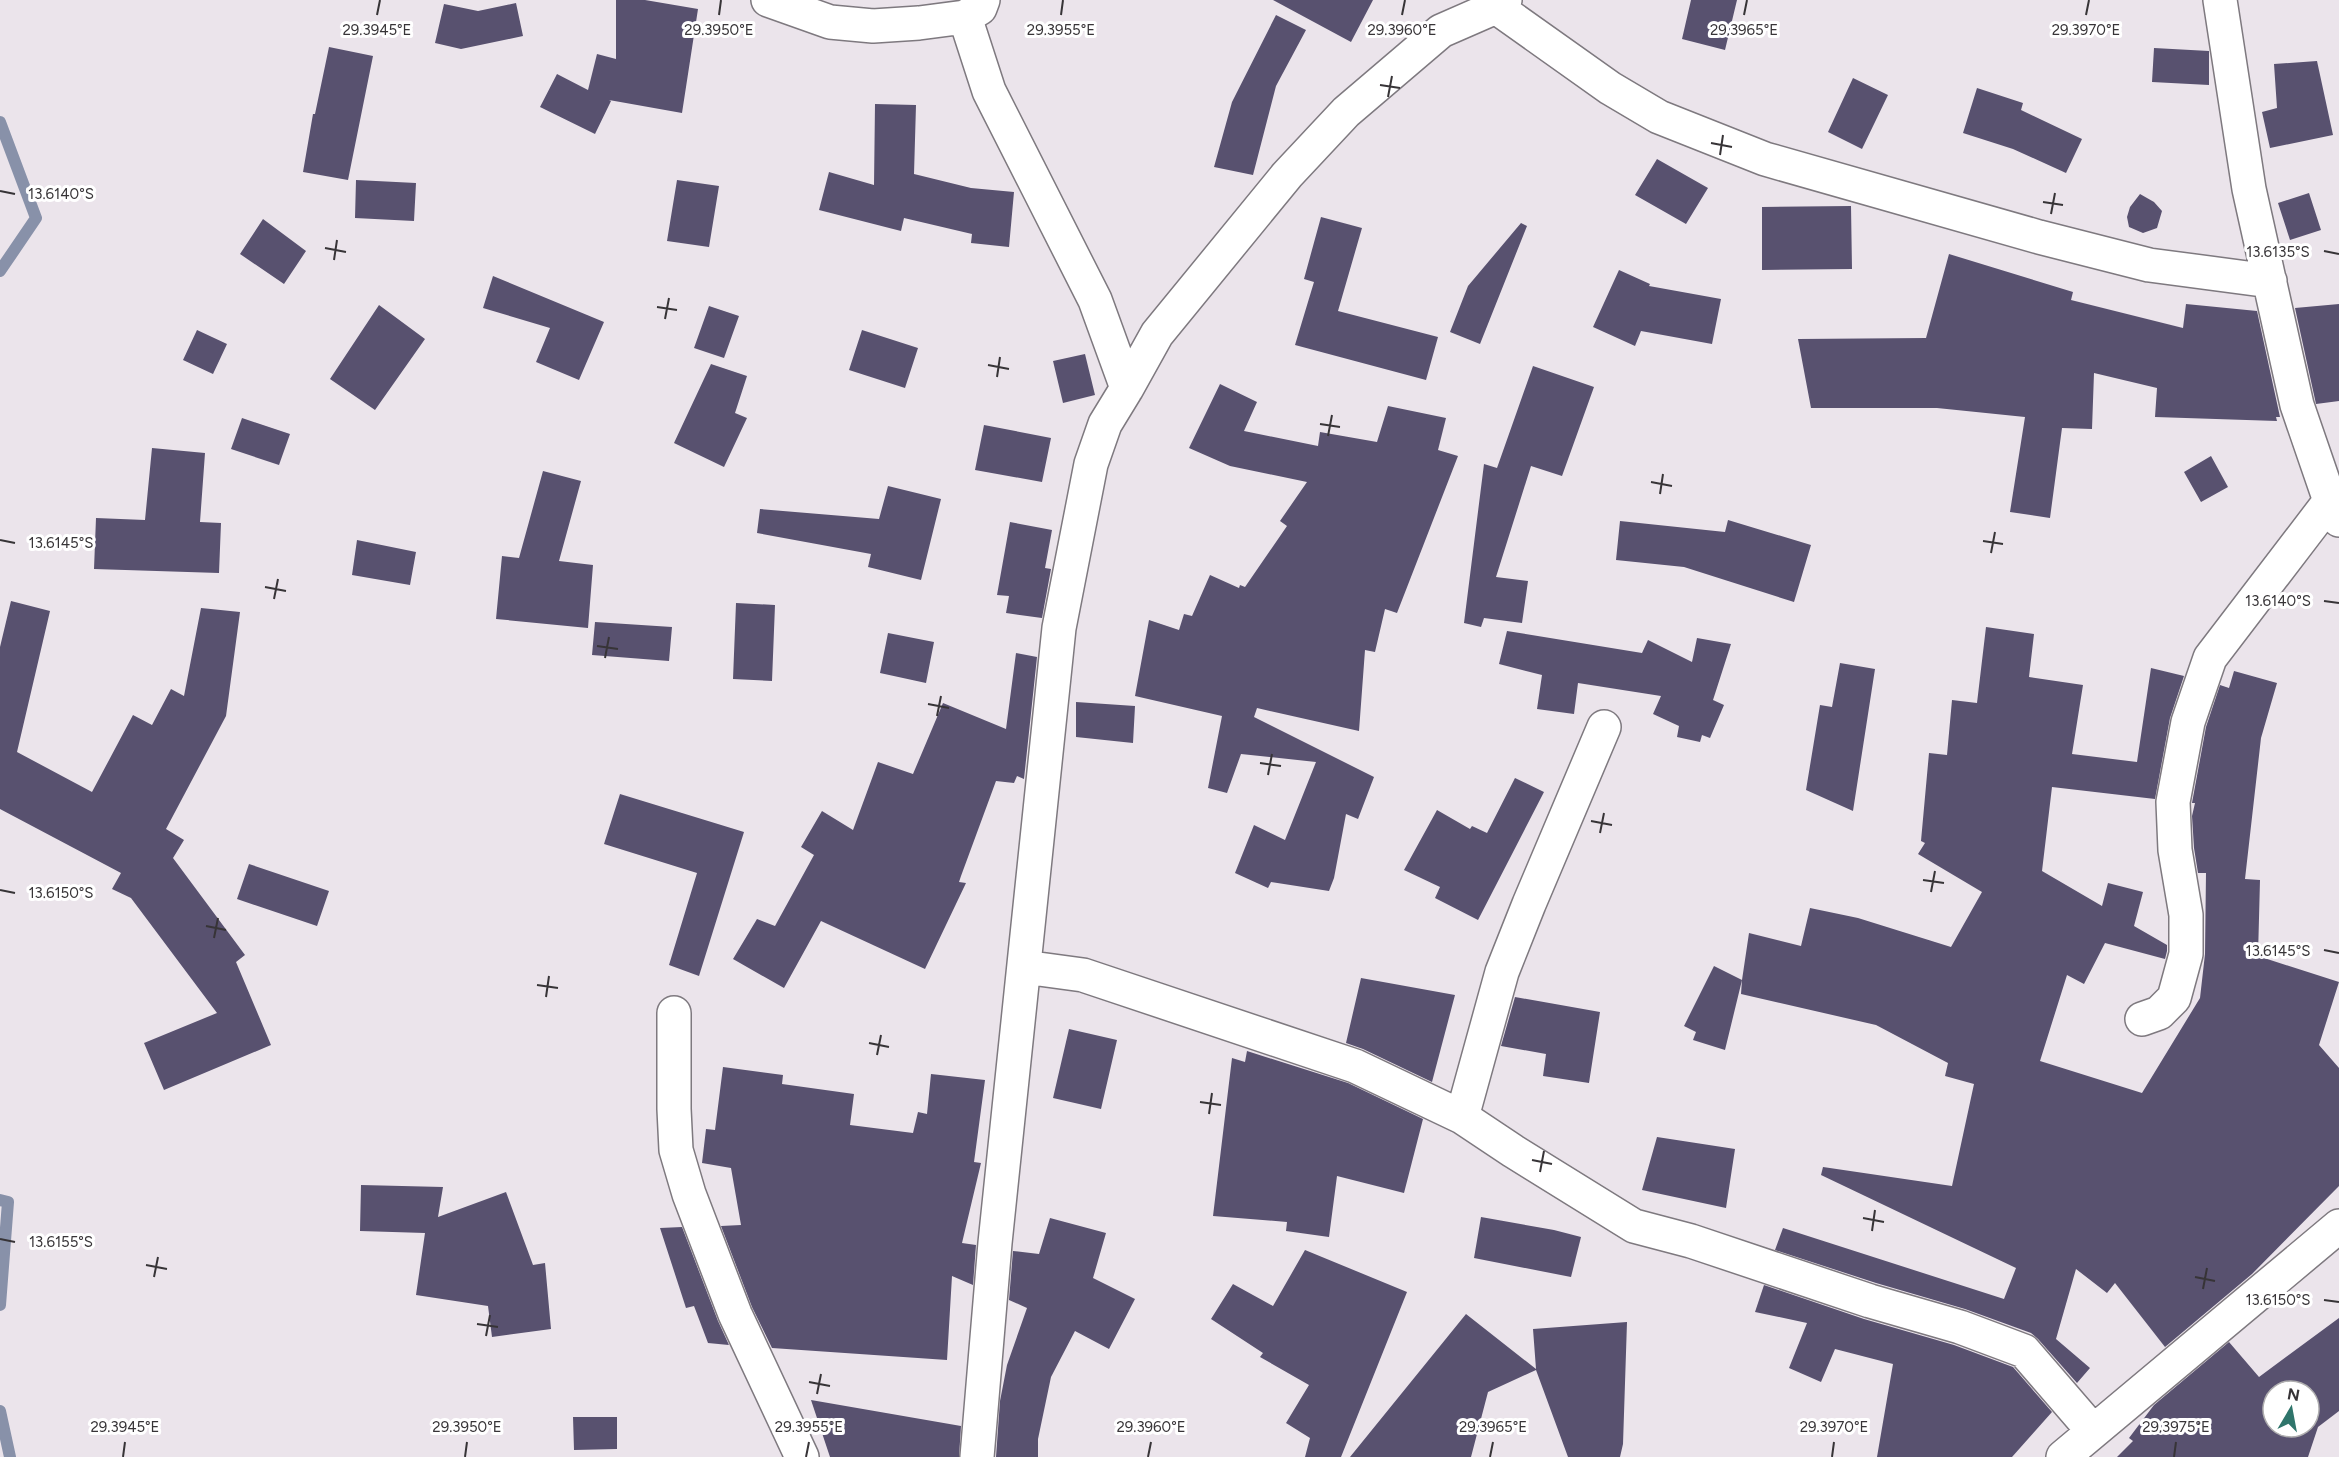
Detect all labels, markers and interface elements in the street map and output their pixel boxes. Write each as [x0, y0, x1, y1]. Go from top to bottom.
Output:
text: 29.3945°E [342, 21, 412, 39]
text: 29.3950°E [684, 21, 754, 39]
text: 29.3955°E [1027, 21, 1095, 39]
text: 29.3960°E [1367, 21, 1437, 39]
text: 29.3965°E [1710, 21, 1778, 39]
text: 29.3970°E [2052, 21, 2120, 39]
text: 13.6140°S [28, 185, 94, 203]
text: 13.6135°S [2246, 243, 2310, 261]
text: 13.6145°S [29, 534, 93, 552]
text: 13.6140°S [2245, 592, 2311, 610]
text: 13.6150°S [28, 884, 94, 902]
text: 13.6145°S [2246, 942, 2310, 960]
text: 13.6155°S [29, 1233, 93, 1251]
text: 13.6150°S [2245, 1291, 2311, 1309]
north arrow [2261, 1379, 2321, 1439]
text: N [2286, 1384, 2301, 1405]
text: 29.3945°E [90, 1418, 160, 1436]
text: 29.3950°E [432, 1418, 502, 1436]
text: 29.3955°E [775, 1418, 843, 1436]
text: 29.3960°E [1116, 1418, 1186, 1436]
text: 29.3965°E [1459, 1418, 1527, 1436]
text: 29.3970°E [1800, 1418, 1868, 1436]
text: 29.3975°E [2142, 1418, 2210, 1436]

